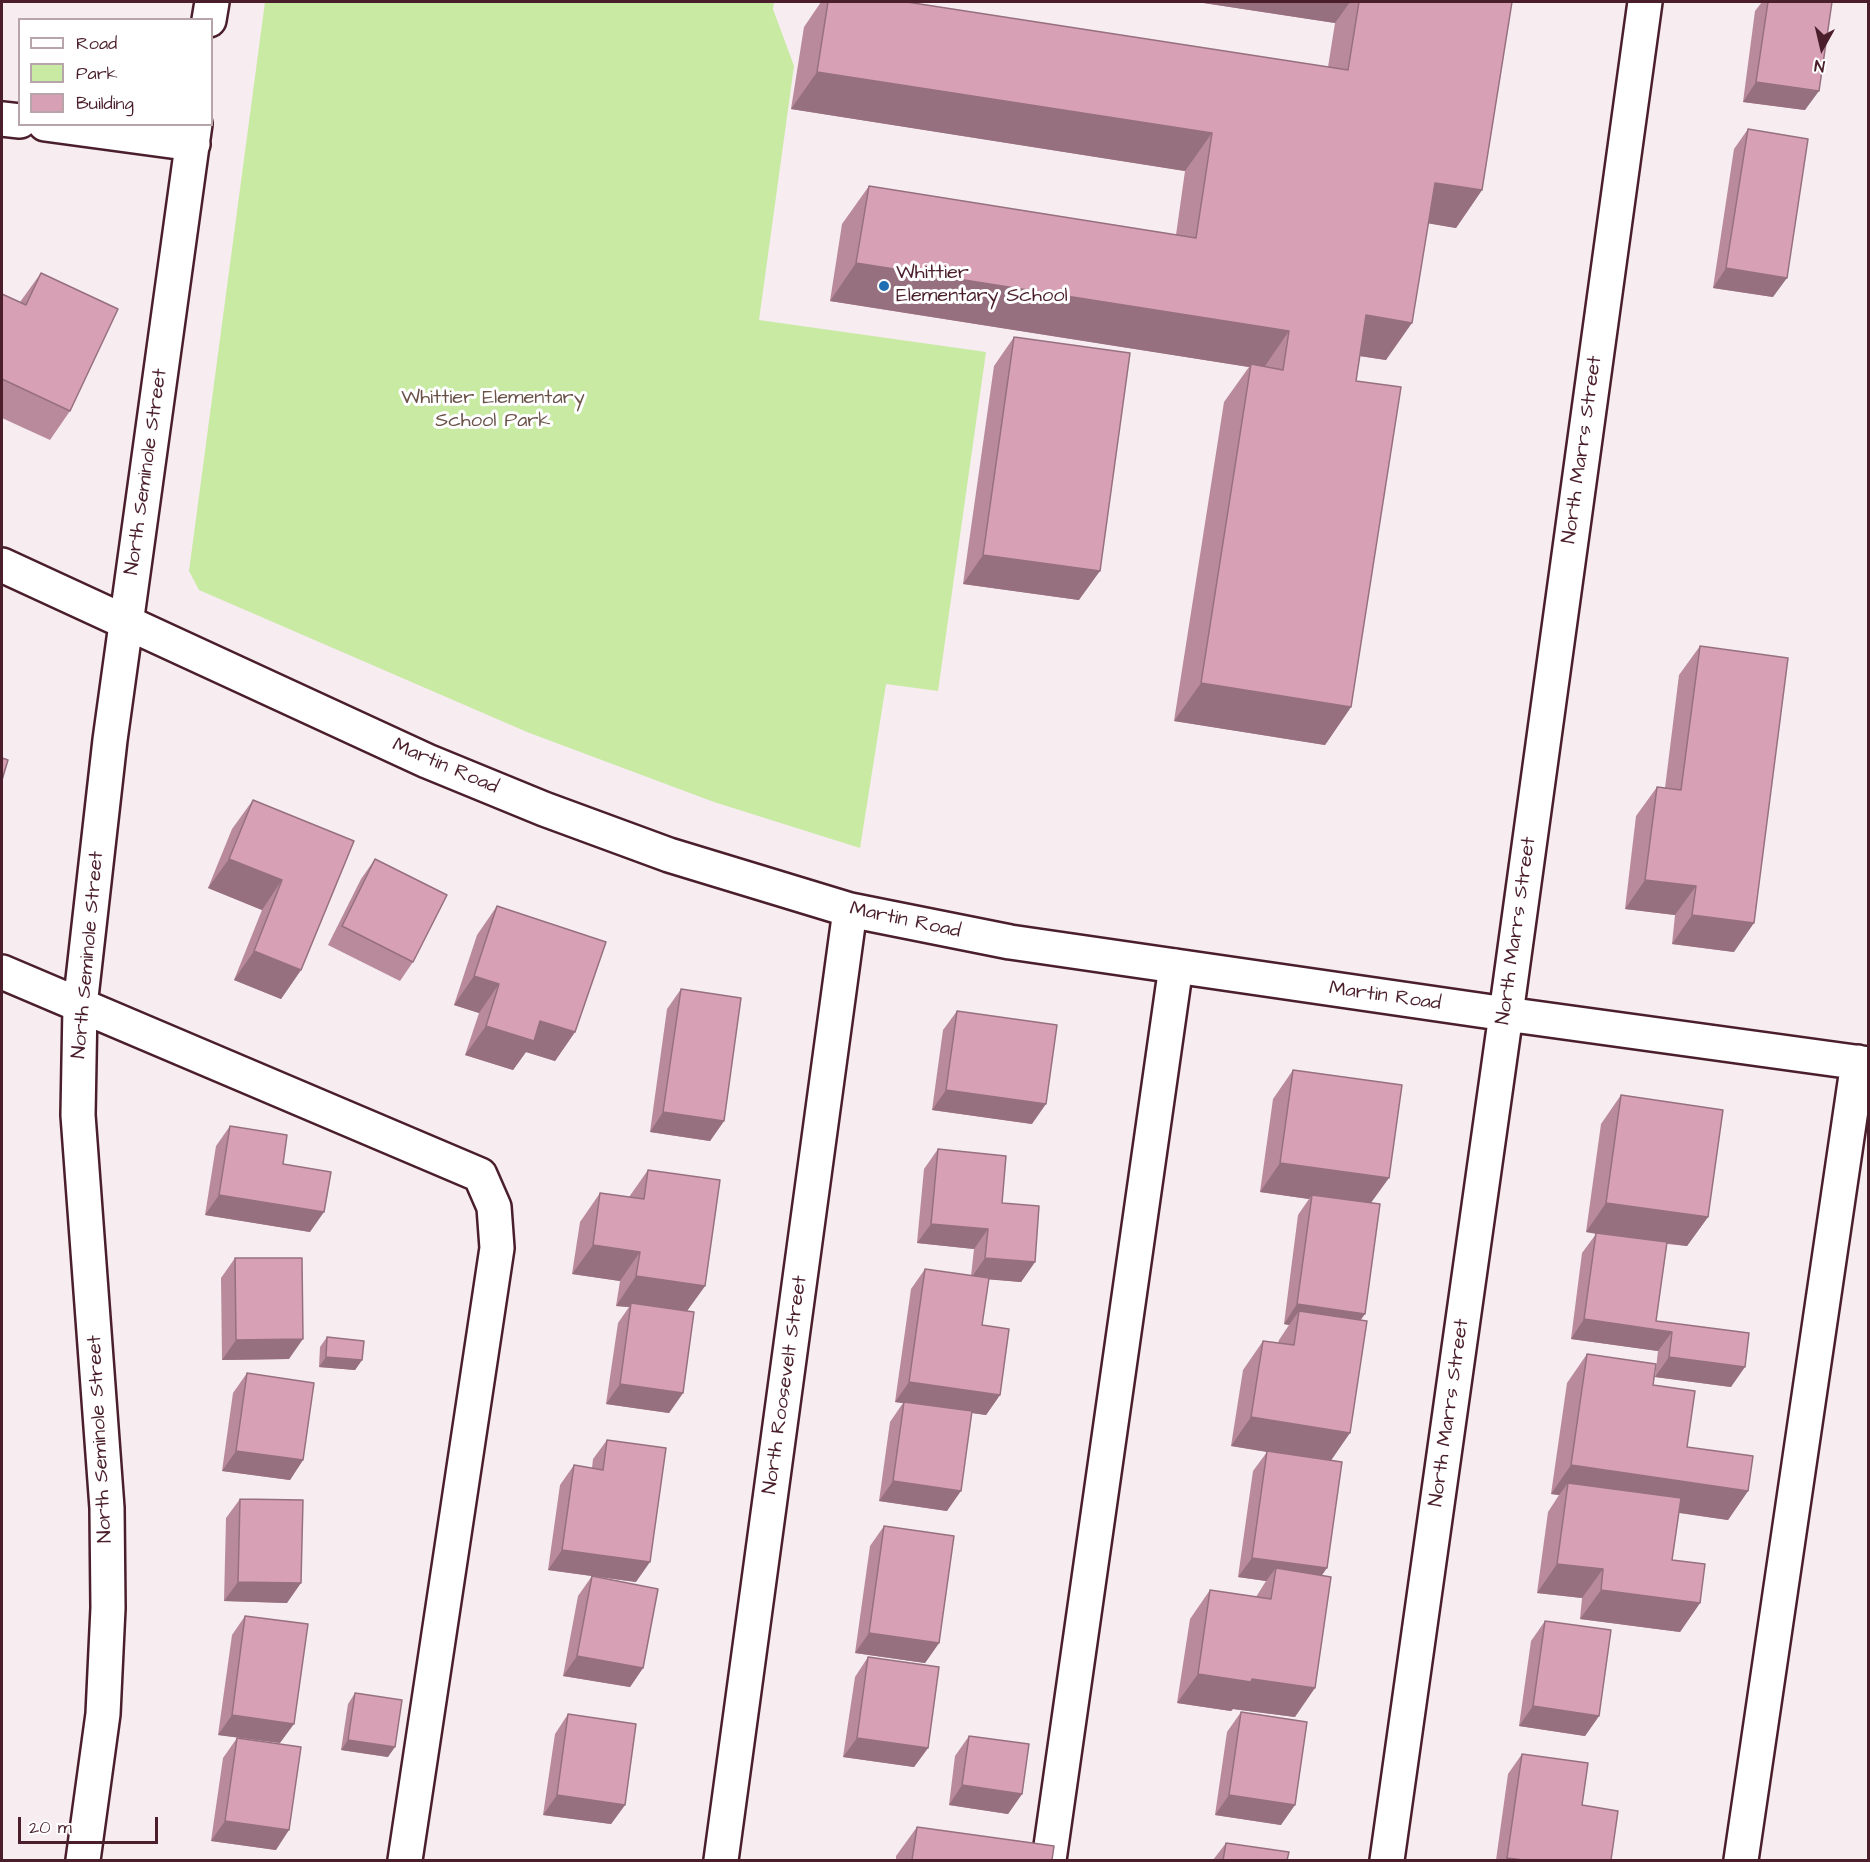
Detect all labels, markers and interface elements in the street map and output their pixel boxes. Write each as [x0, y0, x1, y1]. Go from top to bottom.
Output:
legend [18, 18, 213, 126]
north arrow [1792, 18, 1852, 78]
text: Road [76, 31, 117, 56]
text: N [1813, 54, 1826, 77]
text: Park [76, 61, 118, 86]
text: Building [76, 91, 134, 116]
place label: Whittier Elementary School [896, 262, 1068, 309]
marker: Whittier Elementary School [877, 279, 891, 293]
street label: North Marrs Street [1558, 355, 1608, 545]
street label: North Seminole Street [121, 367, 173, 577]
park label: Whittier Elementary School Park [401, 387, 585, 434]
street label: Martin Road [388, 734, 502, 800]
street label: North Marrs Street [1492, 836, 1542, 1026]
street label: North Seminole Street [68, 850, 110, 1060]
street label: Martin Road [847, 898, 963, 944]
street label: Martin Road [1327, 977, 1443, 1017]
street label: North Roosevelt Street [759, 1274, 813, 1496]
street label: North Marrs Street [1425, 1318, 1475, 1508]
street label: North Seminole Street [84, 1335, 118, 1543]
scale bar [21, 1805, 160, 1843]
text: 20 m [29, 1815, 72, 1840]

